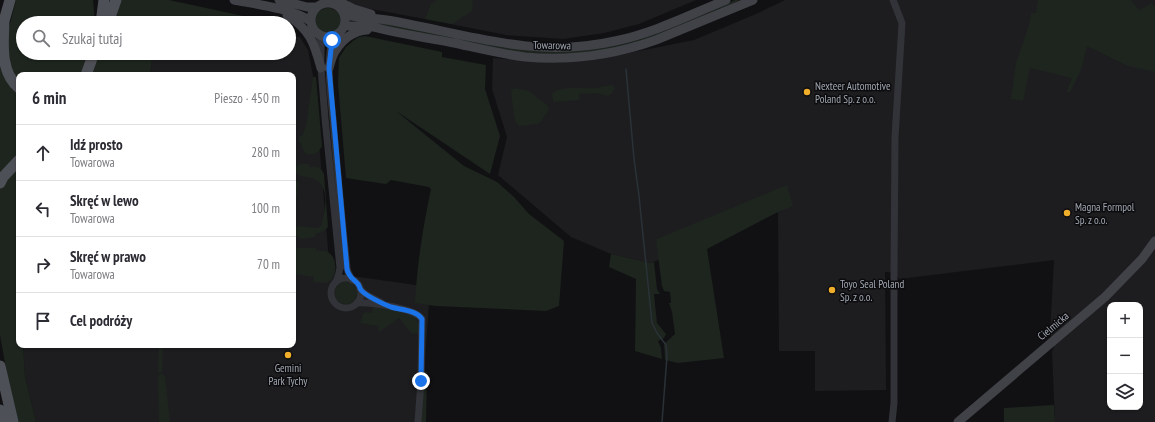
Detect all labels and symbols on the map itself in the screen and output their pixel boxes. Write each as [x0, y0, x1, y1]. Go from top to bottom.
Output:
route start [323, 31, 341, 49]
street label: Towarowa [533, 38, 571, 52]
place label: Nexteer Automotive Poland Sp. z o.o. [815, 79, 891, 106]
marker: Nexteer Automotive Poland Sp. z o.o. [802, 87, 812, 97]
place label: Magna Formpol Sp. z o.o. [1075, 200, 1135, 227]
marker: Magna Formpol Sp. z o.o. [1062, 208, 1072, 218]
place label: Toyo Seal Poland Sp. z o.o. [840, 277, 904, 304]
marker: Toyo Seal Poland Sp. z o.o. [827, 285, 837, 295]
street label: Cielmicka [1034, 309, 1072, 343]
marker: Gemini Park Tychy [283, 350, 293, 360]
place label: Gemini Park Tychy [269, 361, 308, 388]
route end [412, 372, 430, 390]

